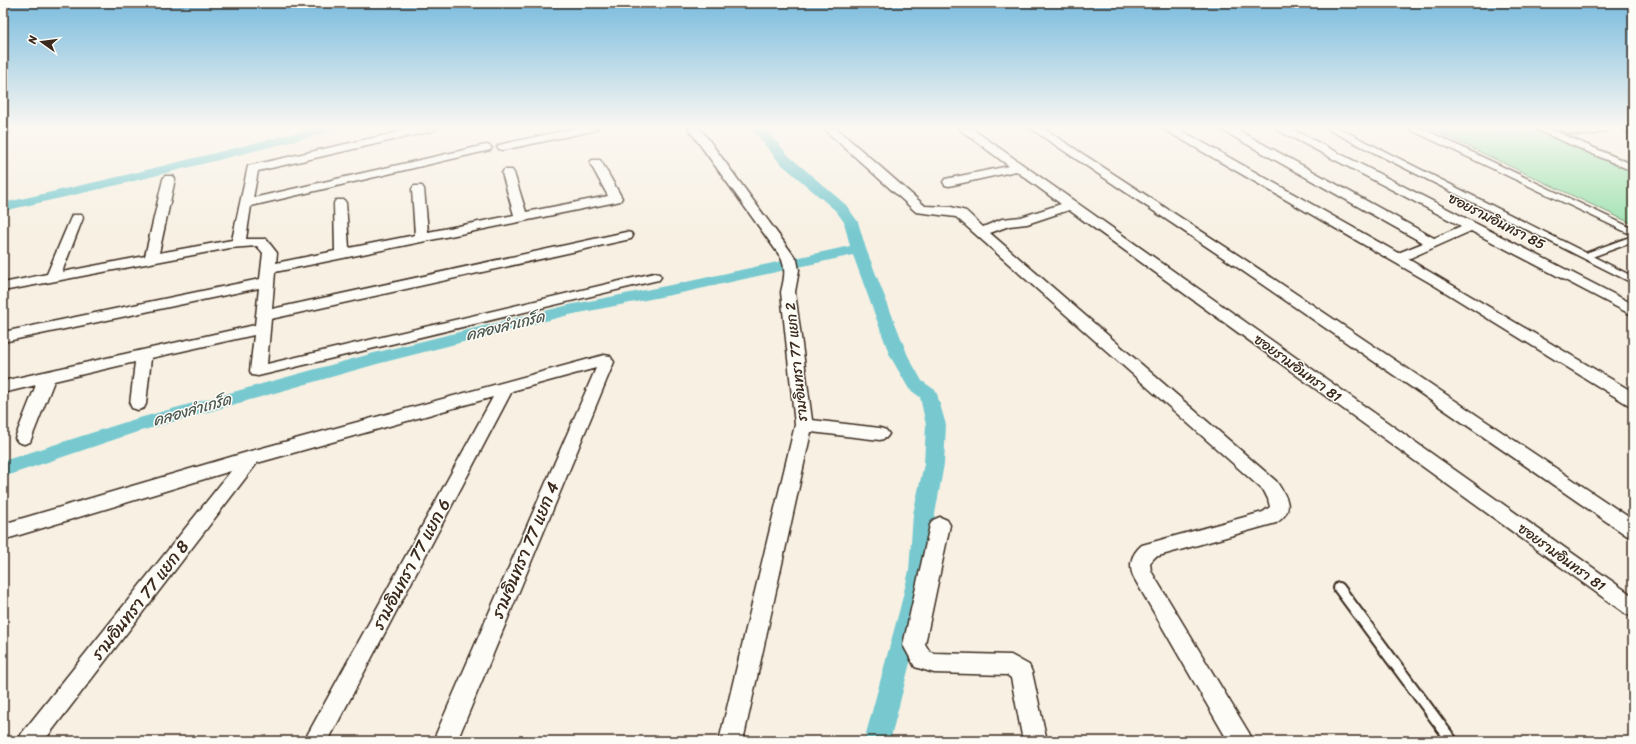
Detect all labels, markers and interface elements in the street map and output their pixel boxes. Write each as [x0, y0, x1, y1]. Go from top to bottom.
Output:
north arrow [22, 22, 62, 62]
text: N [22, 33, 43, 47]
street label: ซอยรามอินทรา 85 [1444, 186, 1550, 257]
street label: รามอินทรา 77 แยก 2 [778, 301, 815, 423]
water label: คลองลำเกร็ด [463, 303, 549, 348]
street label: ซอยรามอินทรา 81 [1248, 328, 1347, 409]
water label: คลองลำเกร็ด [150, 386, 236, 434]
street label: รามอินทรา 77 แยก 4 [483, 476, 568, 623]
street label: รามอินทรา 77 แยก 6 [364, 493, 458, 635]
street label: ซอยรามอินทรา 81 [1512, 517, 1611, 598]
street label: รามอินทรา 77 แยก 8 [83, 533, 197, 667]

